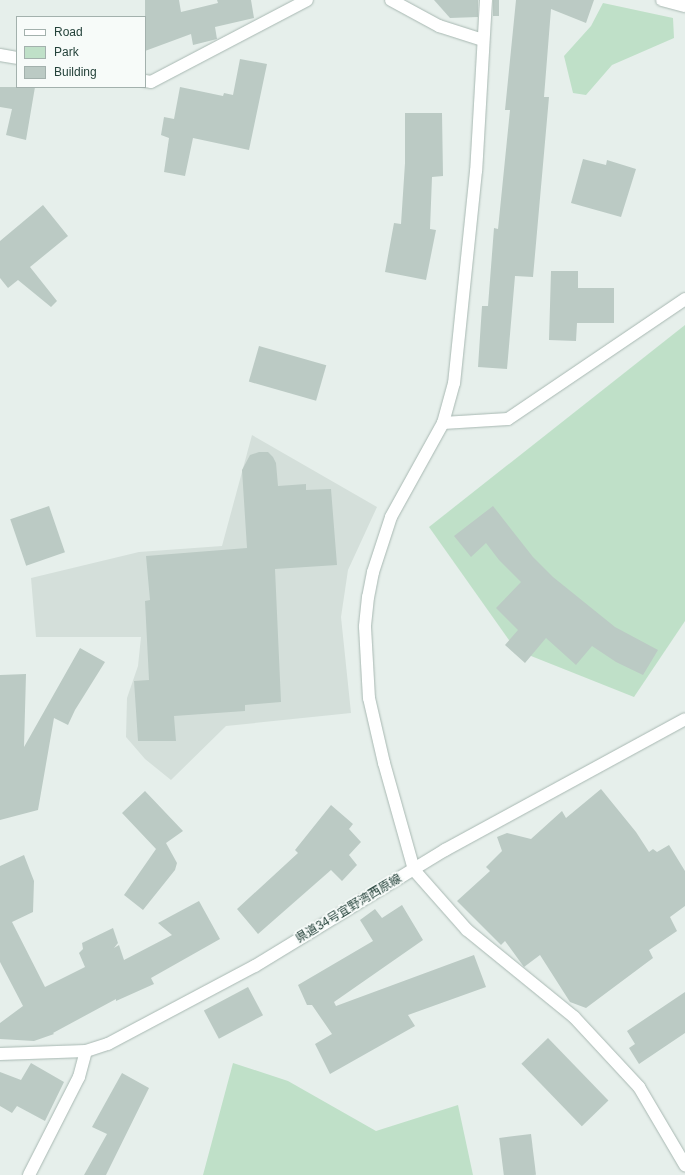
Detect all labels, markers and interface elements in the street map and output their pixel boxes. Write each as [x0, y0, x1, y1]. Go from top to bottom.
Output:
legend [16, 16, 146, 88]
text: Road [54, 25, 83, 39]
text: Park [54, 45, 79, 59]
text: Building [54, 65, 97, 79]
street label: 県道34号宜野湾西原線 [293, 872, 405, 946]

